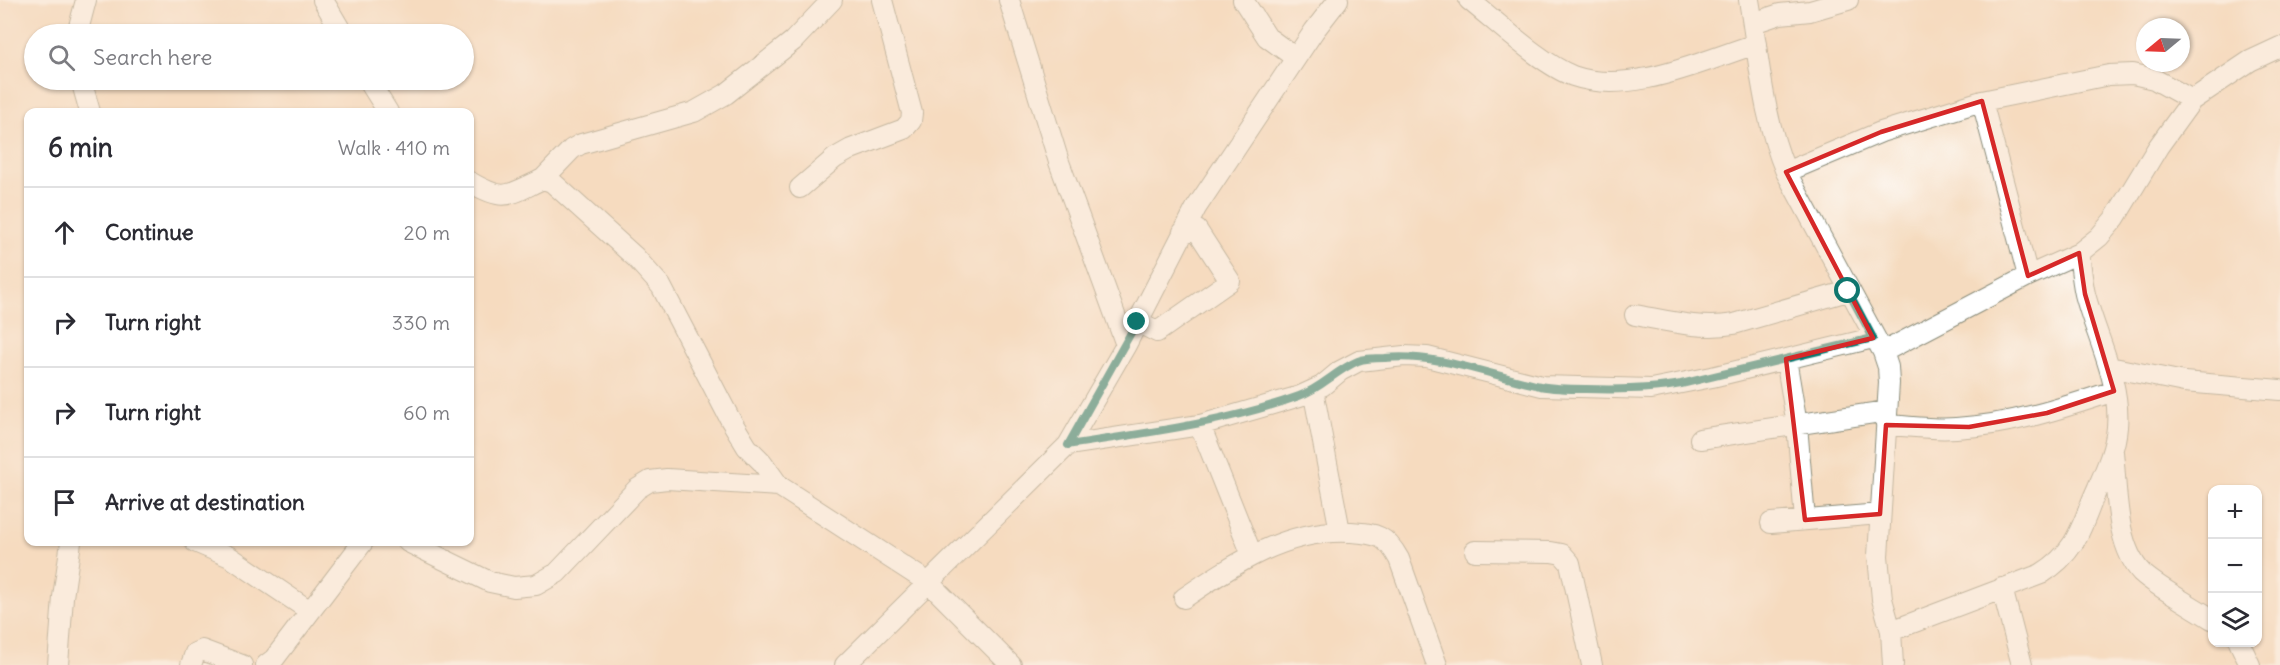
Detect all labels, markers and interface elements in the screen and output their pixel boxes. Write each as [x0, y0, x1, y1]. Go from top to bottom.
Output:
north arrow [2136, 18, 2190, 72]
search box [24, 24, 474, 90]
icon: search [45, 41, 78, 74]
text: Search here [93, 43, 212, 71]
text: 6 min [48, 131, 113, 164]
text: Walk · 410 m [338, 135, 450, 160]
icon: ahead [48, 216, 81, 249]
text: Continue [105, 218, 194, 246]
text: 20 m [404, 220, 450, 245]
route start [1834, 277, 1860, 303]
icon: right [48, 306, 81, 339]
text: Turn right [105, 308, 201, 336]
route end [1123, 308, 1149, 334]
text: 330 m [392, 310, 450, 335]
icon: right [48, 396, 81, 429]
text: Turn right [105, 398, 201, 426]
text: 60 m [403, 400, 450, 425]
map controls [2208, 485, 2262, 647]
button: + [2208, 485, 2262, 539]
icon: arrive [48, 486, 81, 519]
text: Arrive at destination [105, 488, 305, 516]
button: − [2208, 539, 2262, 593]
button: layers [2208, 593, 2262, 647]

